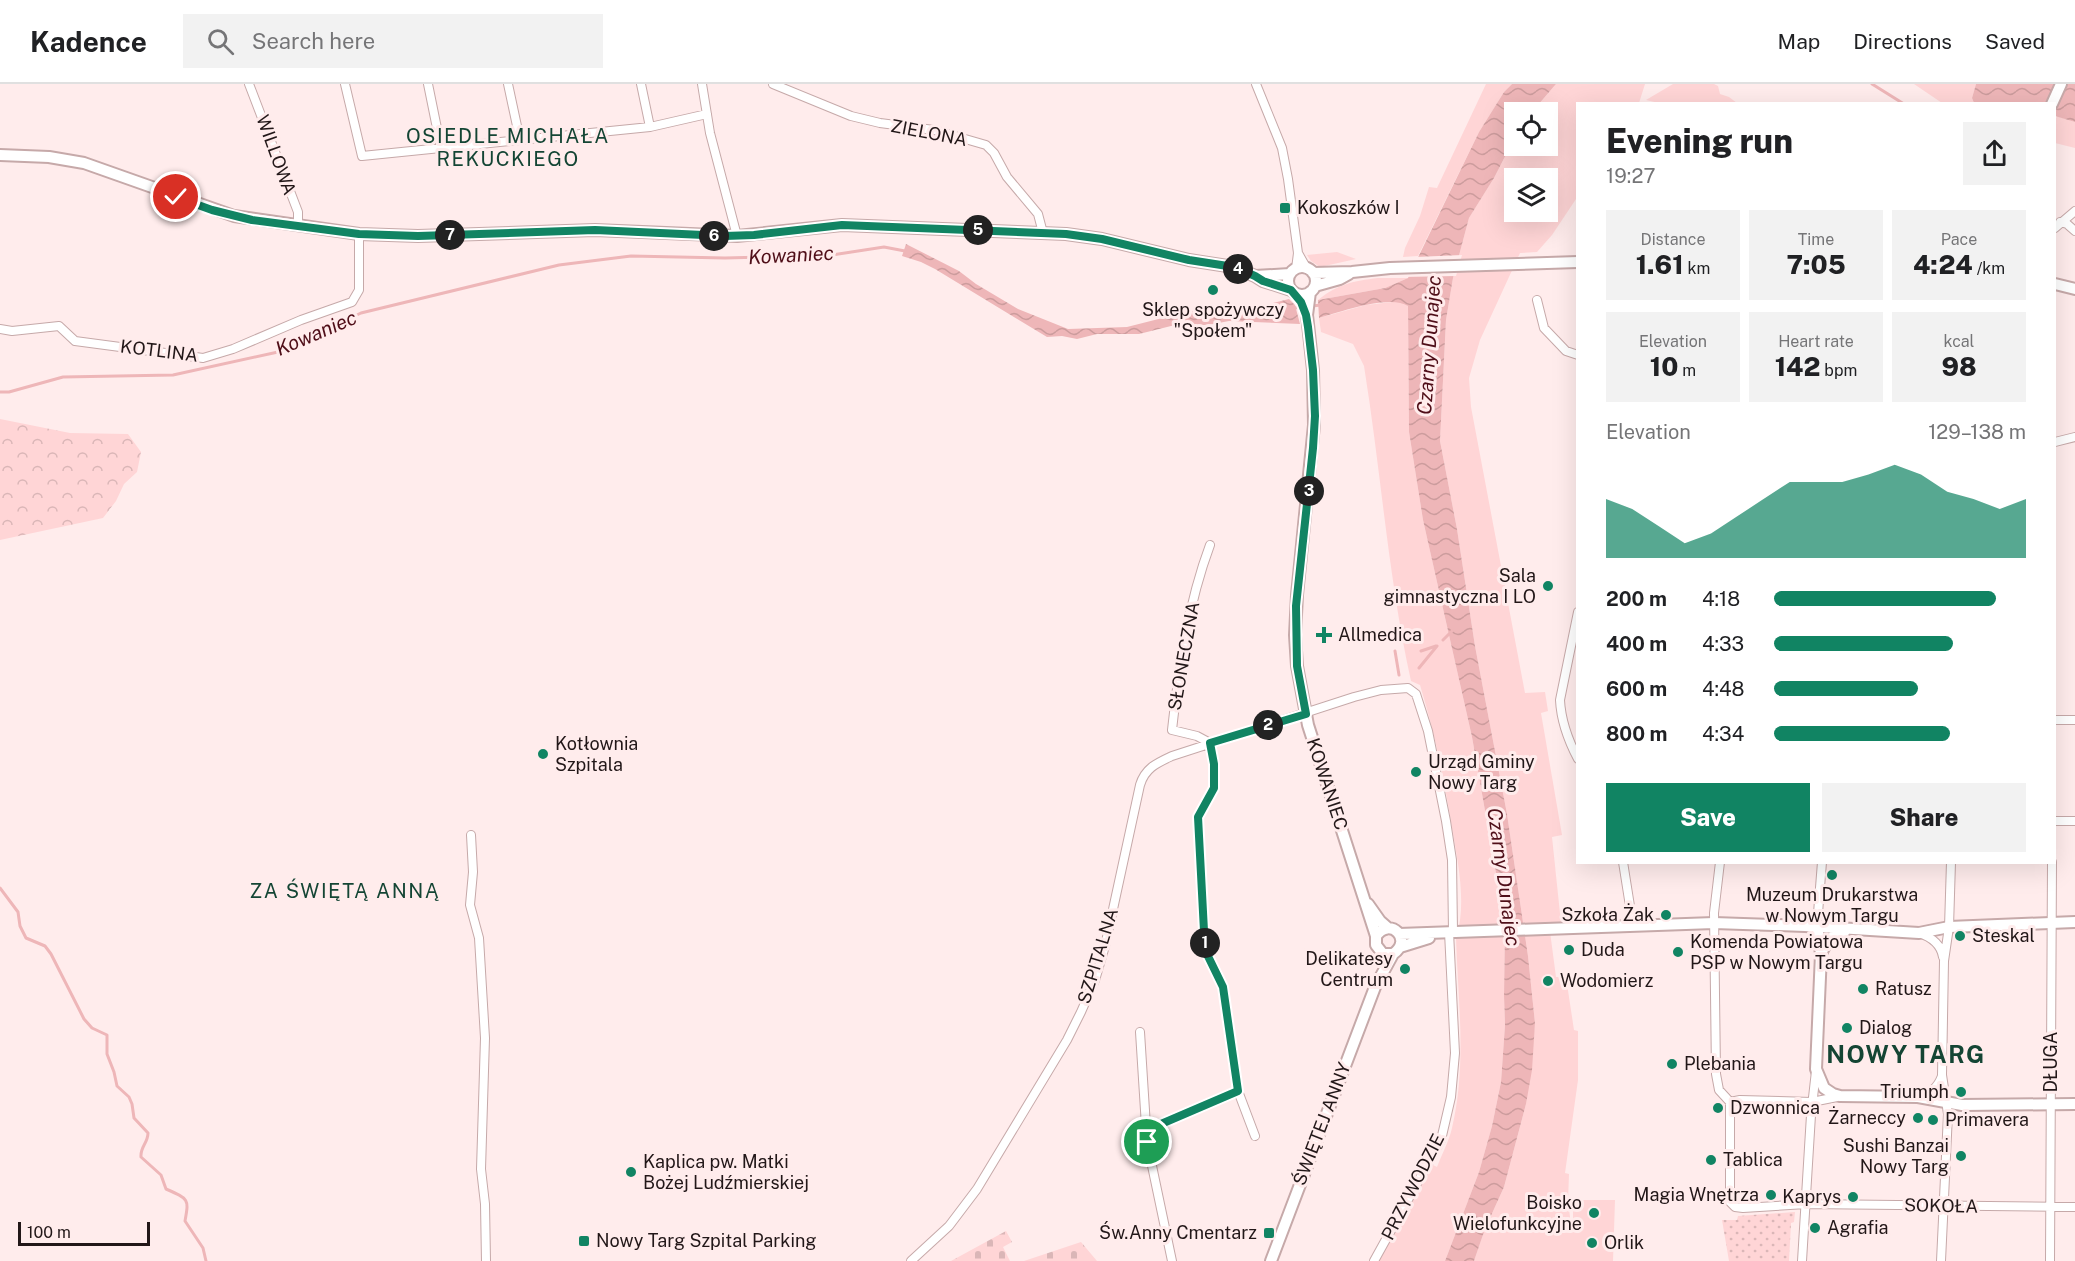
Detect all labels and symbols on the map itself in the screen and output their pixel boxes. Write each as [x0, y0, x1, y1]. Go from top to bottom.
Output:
street label: WILLOWA [252, 112, 301, 198]
street label: ZIELONA [889, 115, 969, 150]
district label: OSIEDLE MICHAŁA REKUCKIEGO [406, 124, 610, 171]
pin [150, 171, 201, 222]
place label: Kokoszków I [1297, 197, 1400, 218]
marker: Kokoszków I [1278, 201, 1292, 215]
pin: 5 [963, 215, 993, 245]
pin: 7 [435, 220, 465, 250]
pin: 6 [699, 221, 729, 251]
water label: Kowaniec [747, 241, 835, 269]
pin: 4 [1223, 254, 1253, 284]
water label: Czarny Dunajec [1412, 274, 1446, 416]
marker: Sklep spożywczy "Społem" [1206, 283, 1220, 297]
place label: Sklep spożywczy "Społem" [1142, 299, 1284, 341]
water label: Kowaniec [272, 305, 360, 361]
street label: KOTLINA [119, 335, 199, 366]
pin: 3 [1294, 476, 1324, 506]
place label: Sala gimnastyczna I LO [1383, 565, 1536, 607]
marker: Sala gimnastyczna I LO [1541, 579, 1555, 593]
street label: SŁONECZNA [1164, 600, 1203, 712]
place label: Allmedica [1338, 624, 1422, 645]
marker: Allmedica [1315, 626, 1333, 644]
pin: 2 [1253, 710, 1283, 740]
place label: Kotłownia Szpitala [555, 733, 638, 775]
street label: KOWANIEC [1303, 735, 1352, 832]
marker: Kotłownia Szpitala [536, 747, 550, 761]
place label: Urząd Gminy Nowy Targ [1428, 751, 1535, 793]
marker: Urząd Gminy Nowy Targ [1409, 765, 1423, 779]
water label: Czarny Dunajec [1482, 806, 1526, 948]
marker: Muzeum Drukarstwa w Nowym Targu [1825, 868, 1839, 882]
district label: ZA ŚWIĘTĄ ANNĄ [249, 878, 441, 903]
place label: Muzeum Drukarstwa w Nowym Targu [1746, 884, 1918, 926]
place label: Szkoła Żak [1562, 903, 1654, 925]
street label: SZPITALNA [1073, 905, 1122, 1006]
marker: Szkoła Żak [1659, 908, 1673, 922]
place label: Steskal [1972, 925, 2035, 946]
pin: 1 [1190, 928, 1220, 958]
marker: Steskal [1953, 929, 1967, 943]
place label: Komenda Powiatowa PSP w Nowym Targu [1690, 931, 1863, 973]
place label: Duda [1581, 939, 1625, 960]
marker: Duda [1562, 943, 1576, 957]
marker: Komenda Powiatowa PSP w Nowym Targu [1671, 945, 1685, 959]
place label: Delikatesy Centrum [1305, 948, 1393, 990]
marker: Delikatesy Centrum [1398, 962, 1412, 976]
place label: Wodomierz [1560, 970, 1653, 991]
marker: Wodomierz [1541, 974, 1555, 988]
place label: Ratusz [1875, 978, 1932, 999]
marker: Ratusz [1856, 982, 1870, 996]
place label: Dialog [1859, 1017, 1912, 1038]
marker: Dialog [1840, 1021, 1854, 1035]
street label: DŁUGA [2040, 1031, 2061, 1093]
district label: NOWY TARG [1826, 1040, 1986, 1068]
place label: Plebania [1684, 1053, 1756, 1074]
marker: Plebania [1665, 1057, 1679, 1071]
street label: ŚWIĘTEJ ANNY [1288, 1059, 1355, 1188]
place label: Triumph [1880, 1081, 1949, 1102]
marker: Triumph [1954, 1085, 1968, 1099]
place label: Dzwonnica [1730, 1097, 1820, 1118]
marker: Dzwonnica [1711, 1101, 1725, 1115]
place label: Żarneccy [1828, 1106, 1906, 1128]
place label: Primavera [1945, 1109, 2029, 1130]
marker: Żarneccy [1911, 1111, 1925, 1125]
marker: Primavera [1926, 1113, 1940, 1127]
pin [1121, 1116, 1172, 1167]
street label: PRZYWODZIE [1377, 1130, 1448, 1243]
place label: Sushi Banzai Nowy Targ [1843, 1135, 1949, 1177]
place label: Tablica [1723, 1149, 1783, 1170]
marker: Sushi Banzai Nowy Targ [1954, 1149, 1968, 1163]
place label: Kaplica pw. Matki Bożej Ludźmierskiej [643, 1151, 809, 1193]
marker: Tablica [1704, 1153, 1718, 1167]
marker: Kaplica pw. Matki Bożej Ludźmierskiej [624, 1165, 638, 1179]
place label: Magia Wnętrza [1634, 1184, 1759, 1205]
place label: Kaprys [1782, 1186, 1841, 1207]
marker: Magia Wnętrza [1764, 1188, 1778, 1202]
marker: Kaprys [1846, 1190, 1860, 1204]
place label: Boisko Wielofunkcyjne [1453, 1192, 1582, 1234]
street label: SOKOŁA [1904, 1194, 1978, 1217]
marker: Boisko Wielofunkcyjne [1587, 1206, 1601, 1220]
place label: Agrafia [1827, 1217, 1889, 1238]
scale bar [18, 1219, 150, 1246]
place label: Św.Anny Cmentarz [1099, 1221, 1257, 1243]
marker: Agrafia [1808, 1221, 1822, 1235]
marker: Św.Anny Cmentarz [1262, 1226, 1276, 1240]
place label: Nowy Targ Szpital Parking [596, 1230, 817, 1251]
place label: Orlik [1604, 1232, 1644, 1253]
marker: Nowy Targ Szpital Parking [577, 1234, 591, 1248]
marker: Orlik [1585, 1236, 1599, 1250]

